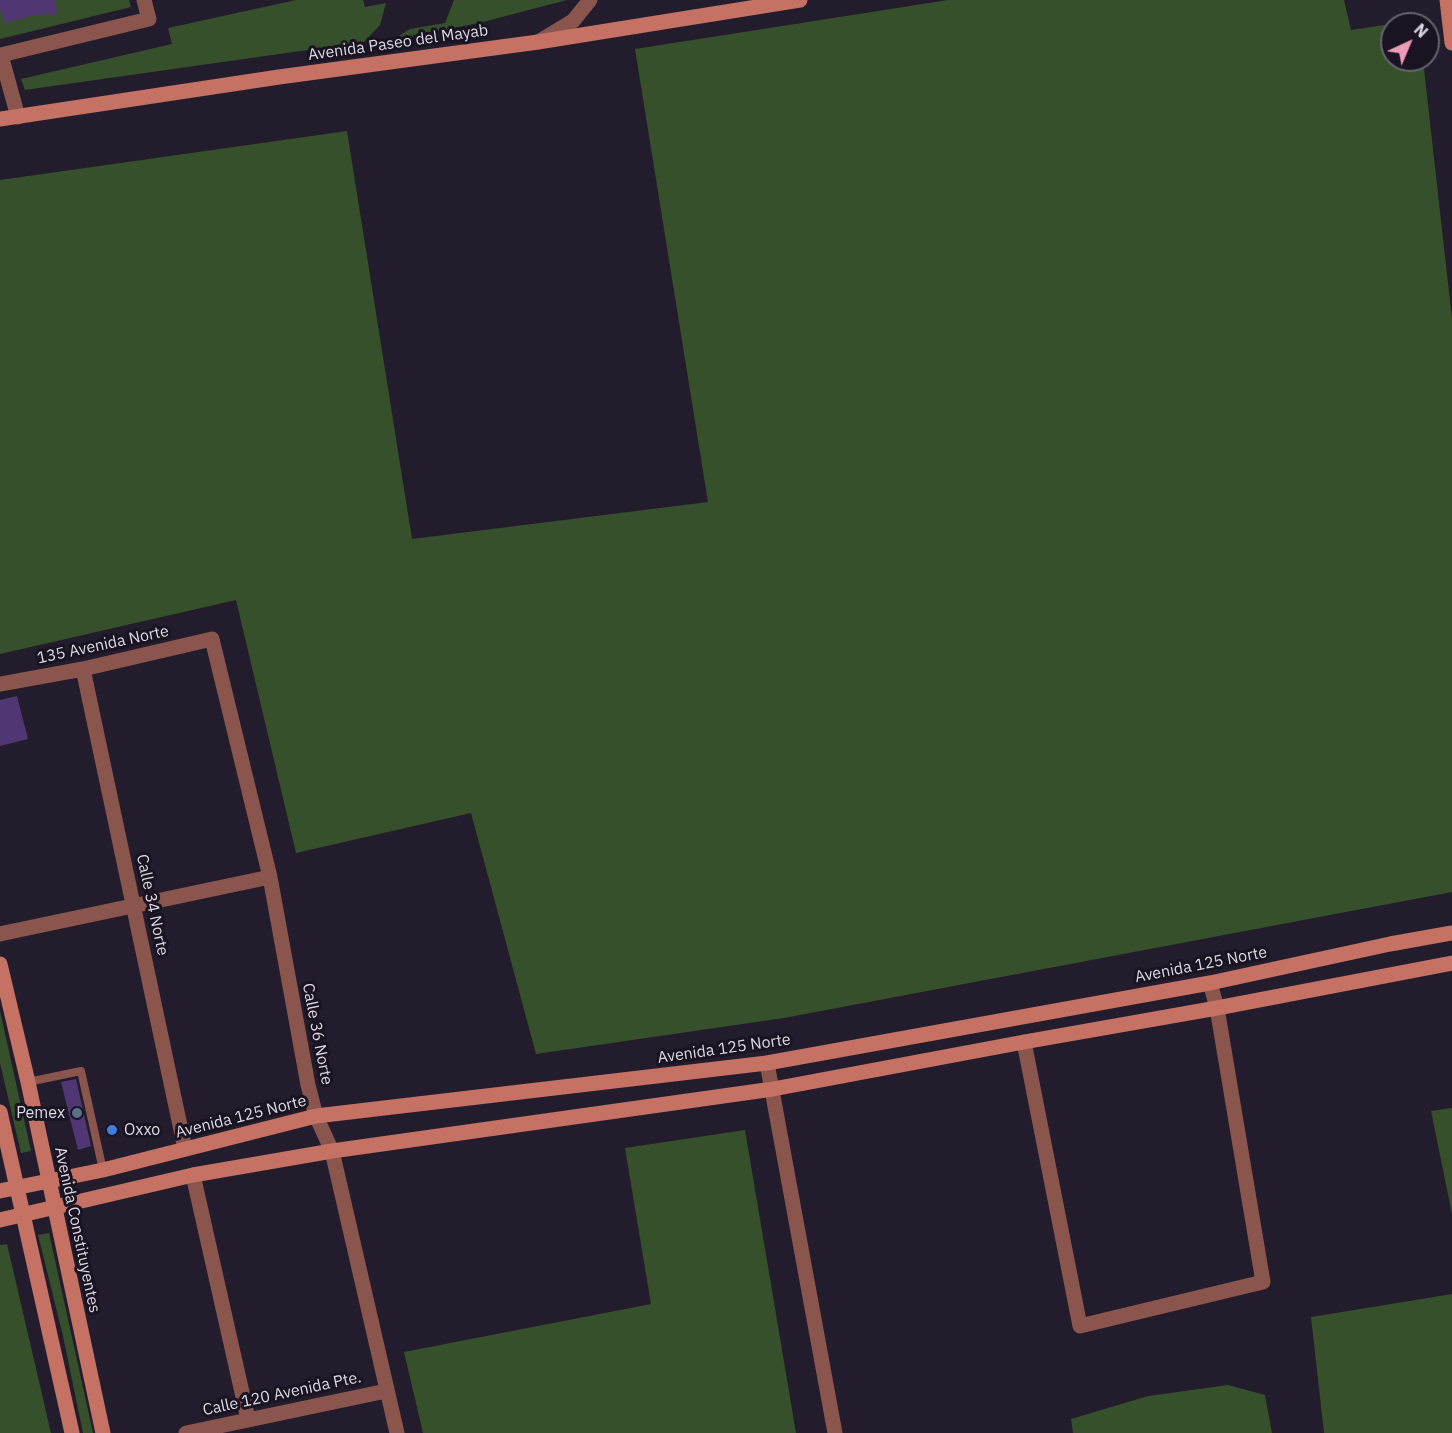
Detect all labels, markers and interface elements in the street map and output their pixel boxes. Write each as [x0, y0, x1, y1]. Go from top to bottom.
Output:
north arrow [1380, 12, 1440, 72]
text: N [1410, 19, 1432, 42]
street label: Avenida Paseo del Mayab [307, 21, 489, 65]
street label: 135 Avenida Norte [35, 622, 171, 668]
street label: Calle 34 Norte [132, 853, 172, 957]
street label: Avenida 125 Norte [1133, 943, 1269, 987]
street label: Calle 36 Norte [298, 982, 336, 1086]
street label: Avenida 125 Norte [656, 1030, 792, 1068]
street label: Avenida 125 Norte [174, 1091, 308, 1143]
place label: Pemex [16, 1103, 65, 1123]
marker: Pemex [70, 1106, 84, 1120]
place label: Oxxo [124, 1120, 160, 1140]
marker: Oxxo [105, 1123, 119, 1137]
street label: Avenida Constituyentes [50, 1145, 104, 1315]
street label: Calle 120 Avenida Pte. [201, 1368, 363, 1420]

